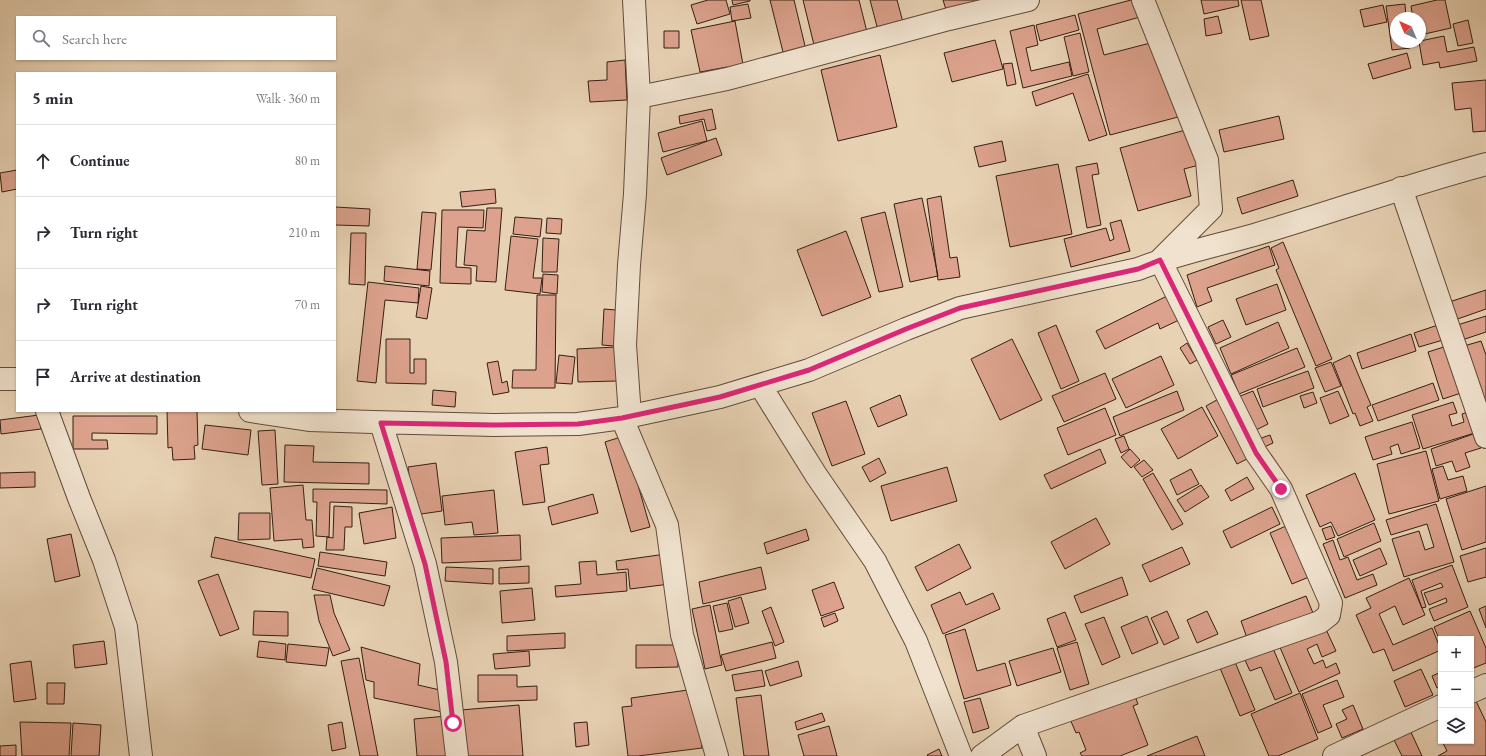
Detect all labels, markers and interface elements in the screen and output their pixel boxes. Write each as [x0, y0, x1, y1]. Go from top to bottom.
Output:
north arrow [1390, 12, 1426, 48]
search box [16, 16, 336, 60]
icon: search [30, 27, 52, 49]
text: Search here [62, 29, 127, 48]
text: 5 min [32, 87, 73, 109]
text: Walk · 360 m [256, 90, 320, 107]
icon: ahead [32, 150, 54, 172]
text: Continue [70, 151, 130, 170]
text: 80 m [295, 152, 320, 169]
icon: right [32, 222, 54, 244]
text: Turn right [70, 223, 138, 242]
text: 210 m [289, 224, 320, 241]
icon: right [32, 294, 54, 316]
text: Turn right [70, 295, 138, 314]
text: 70 m [295, 296, 320, 313]
icon: arrive [32, 366, 54, 388]
text: Arrive at destination [70, 367, 201, 386]
route end [1272, 480, 1290, 498]
map controls [1438, 636, 1474, 744]
button: + [1438, 636, 1474, 672]
button: − [1438, 672, 1474, 708]
button: layers [1438, 708, 1474, 744]
route start [444, 714, 462, 732]

